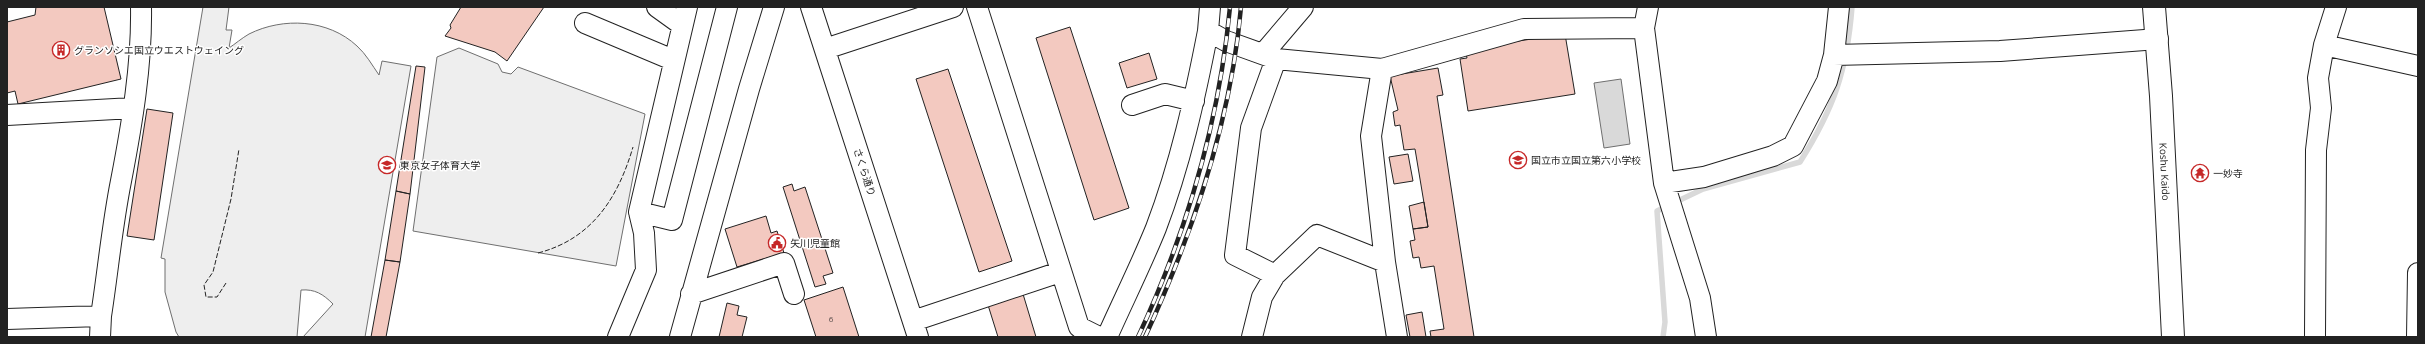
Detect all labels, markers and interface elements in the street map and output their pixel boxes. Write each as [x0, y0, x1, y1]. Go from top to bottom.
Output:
building icon: グランソシエ国立ウエストウェイング [51, 40, 71, 60]
place label: グランソシエ国立ウエストウェイング [74, 43, 244, 57]
street label: Koshu Kaido [2156, 142, 2173, 201]
street label: さくら通り [851, 146, 879, 198]
school or university icon: 国立市立国立第六小学校 [1508, 150, 1528, 170]
place label: 国立市立国立第六小学校 [1531, 153, 1641, 167]
school or university icon: 東京女子体育大学 [377, 155, 397, 175]
place label: 東京女子体育大学 [400, 158, 480, 172]
temple icon: 一妙寺 [2190, 163, 2210, 183]
place label: 一妙寺 [2213, 166, 2243, 180]
public building icon: 矢川児童館 [767, 233, 787, 253]
place label: 矢川児童館 [790, 236, 840, 250]
house number: 6 [829, 313, 834, 324]

